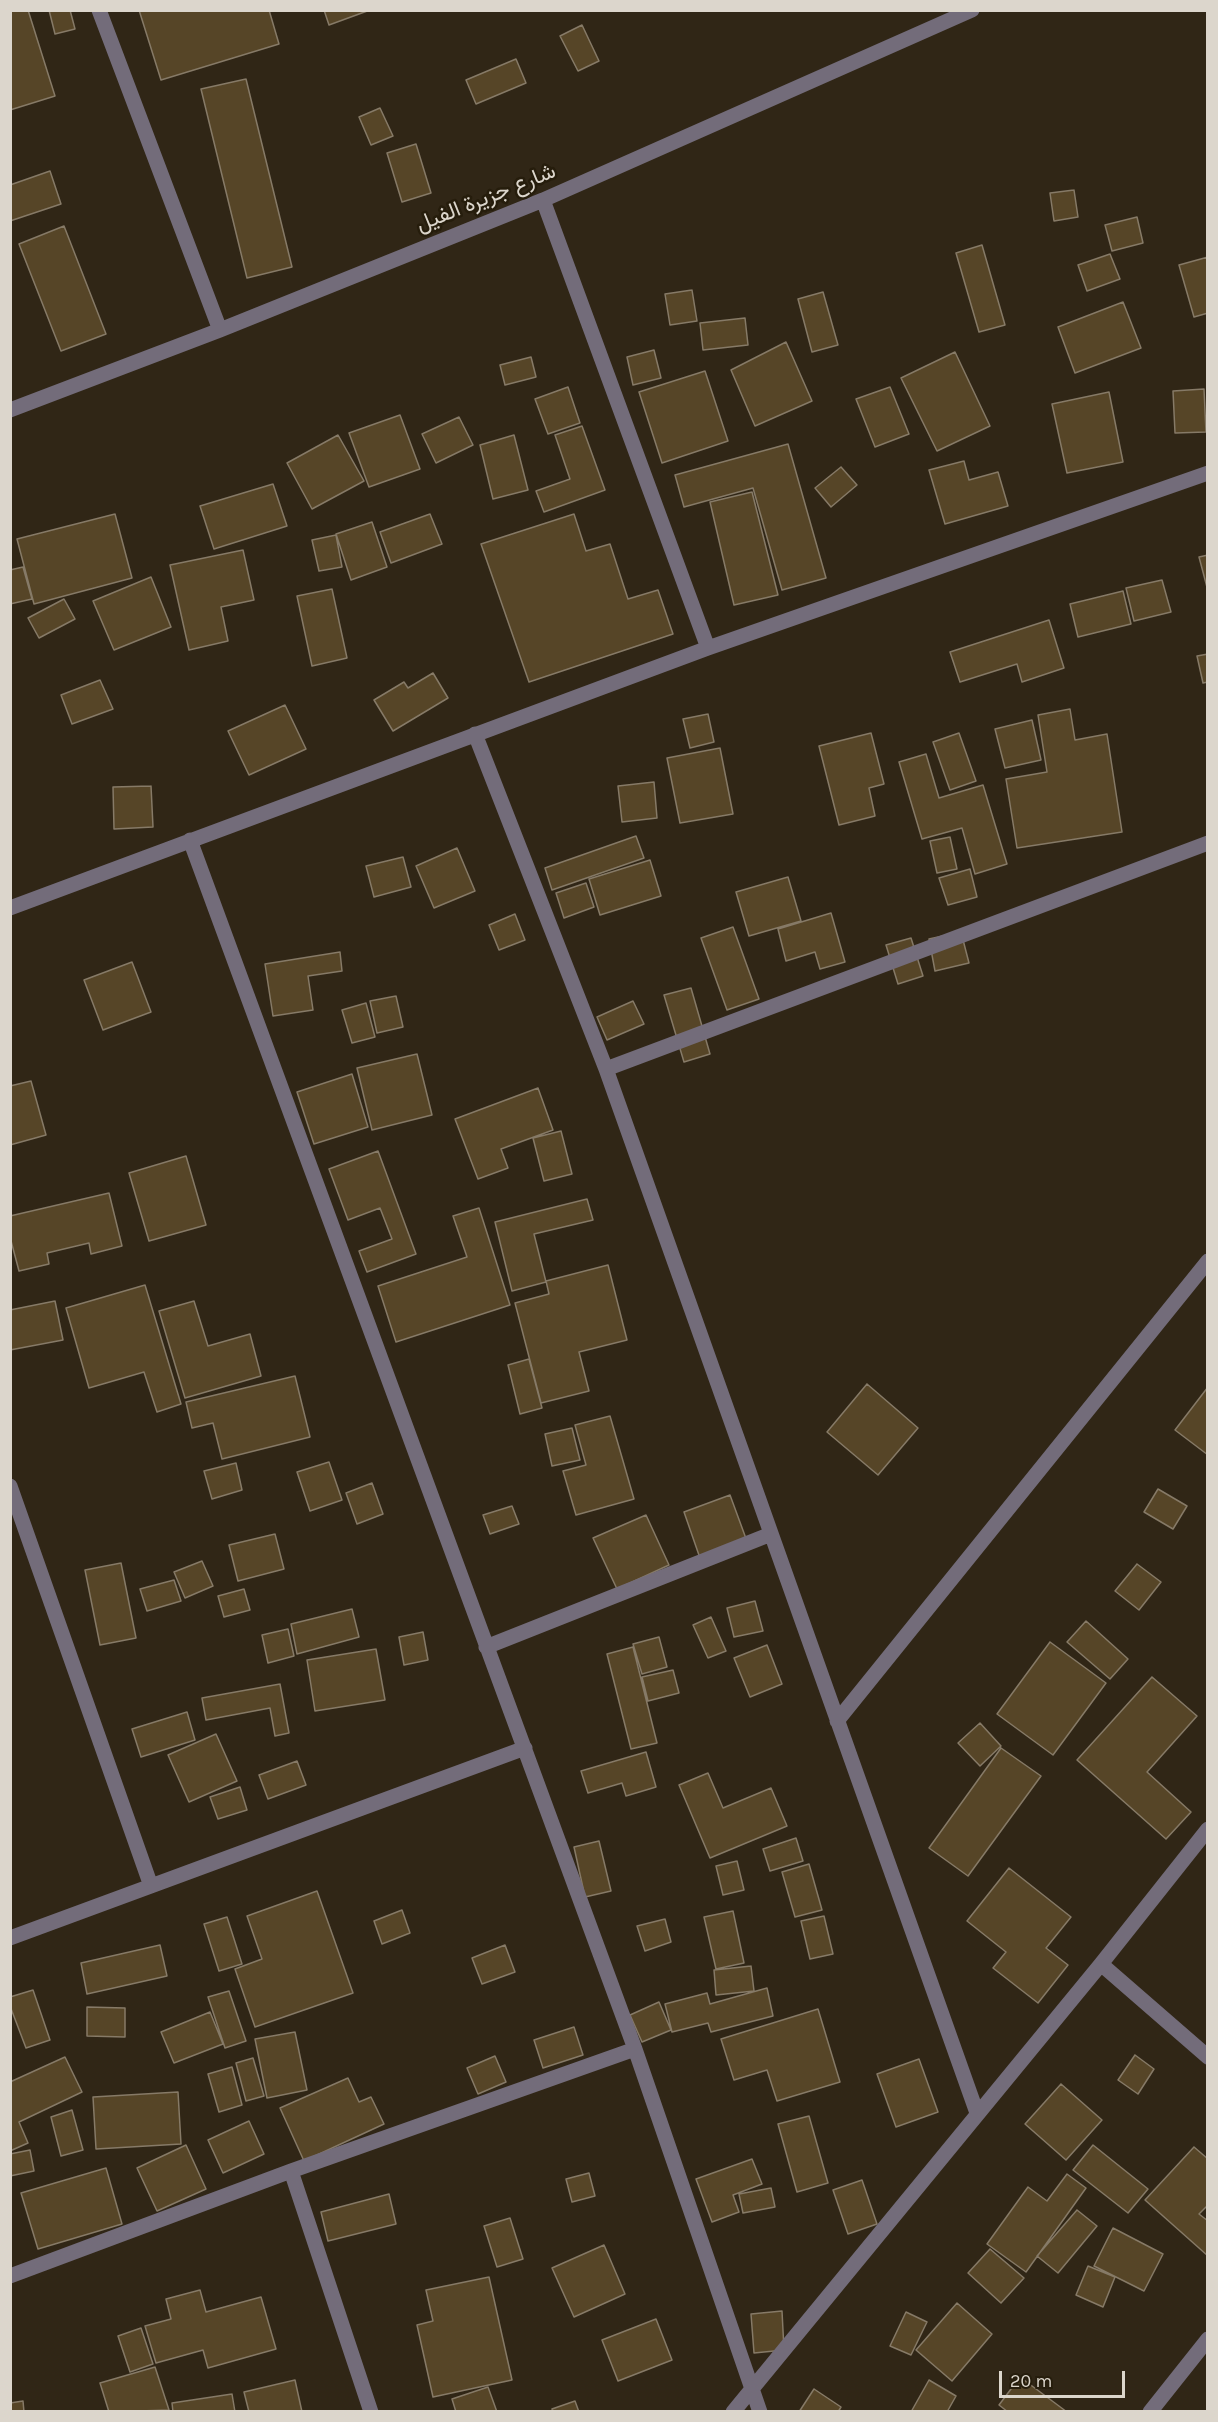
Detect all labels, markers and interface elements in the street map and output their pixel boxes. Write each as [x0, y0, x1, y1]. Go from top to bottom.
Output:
street label: شارع جزيرة الفيل [412, 158, 560, 238]
scale bar [1002, 2359, 1128, 2397]
text: 20 m [1010, 2370, 1052, 2392]

